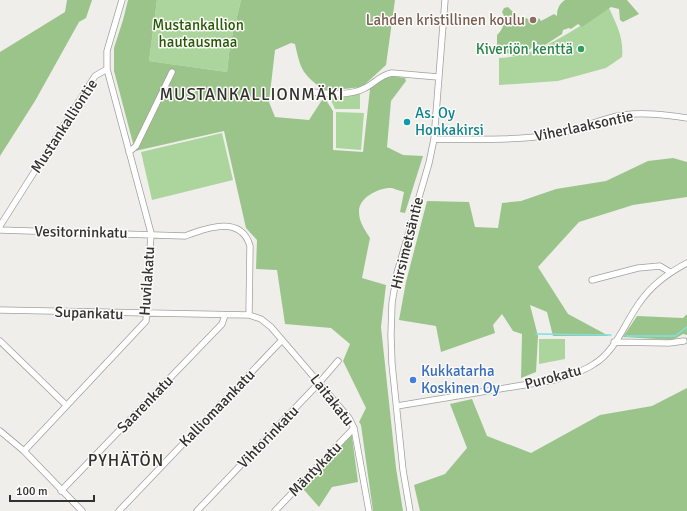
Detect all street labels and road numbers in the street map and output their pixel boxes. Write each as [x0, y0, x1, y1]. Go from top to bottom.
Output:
street label: Mustankalliontie [27, 76, 101, 176]
street label: Viherlaaksontie [533, 107, 635, 145]
street label: Hirsimetsäntie [387, 195, 427, 291]
street label: Vesitorninkatu [34, 222, 128, 242]
street label: Huvilakatu [136, 246, 158, 316]
street label: Supankatu [54, 303, 124, 323]
street label: Purokatu [523, 361, 583, 393]
street label: Kalliomaankatu [176, 366, 258, 450]
street label: Laitakatu [306, 371, 358, 429]
street label: Saarenkatu [113, 372, 177, 436]
street label: Vihtorinkatu [234, 402, 302, 472]
street label: Mäntykatu [285, 438, 345, 500]

